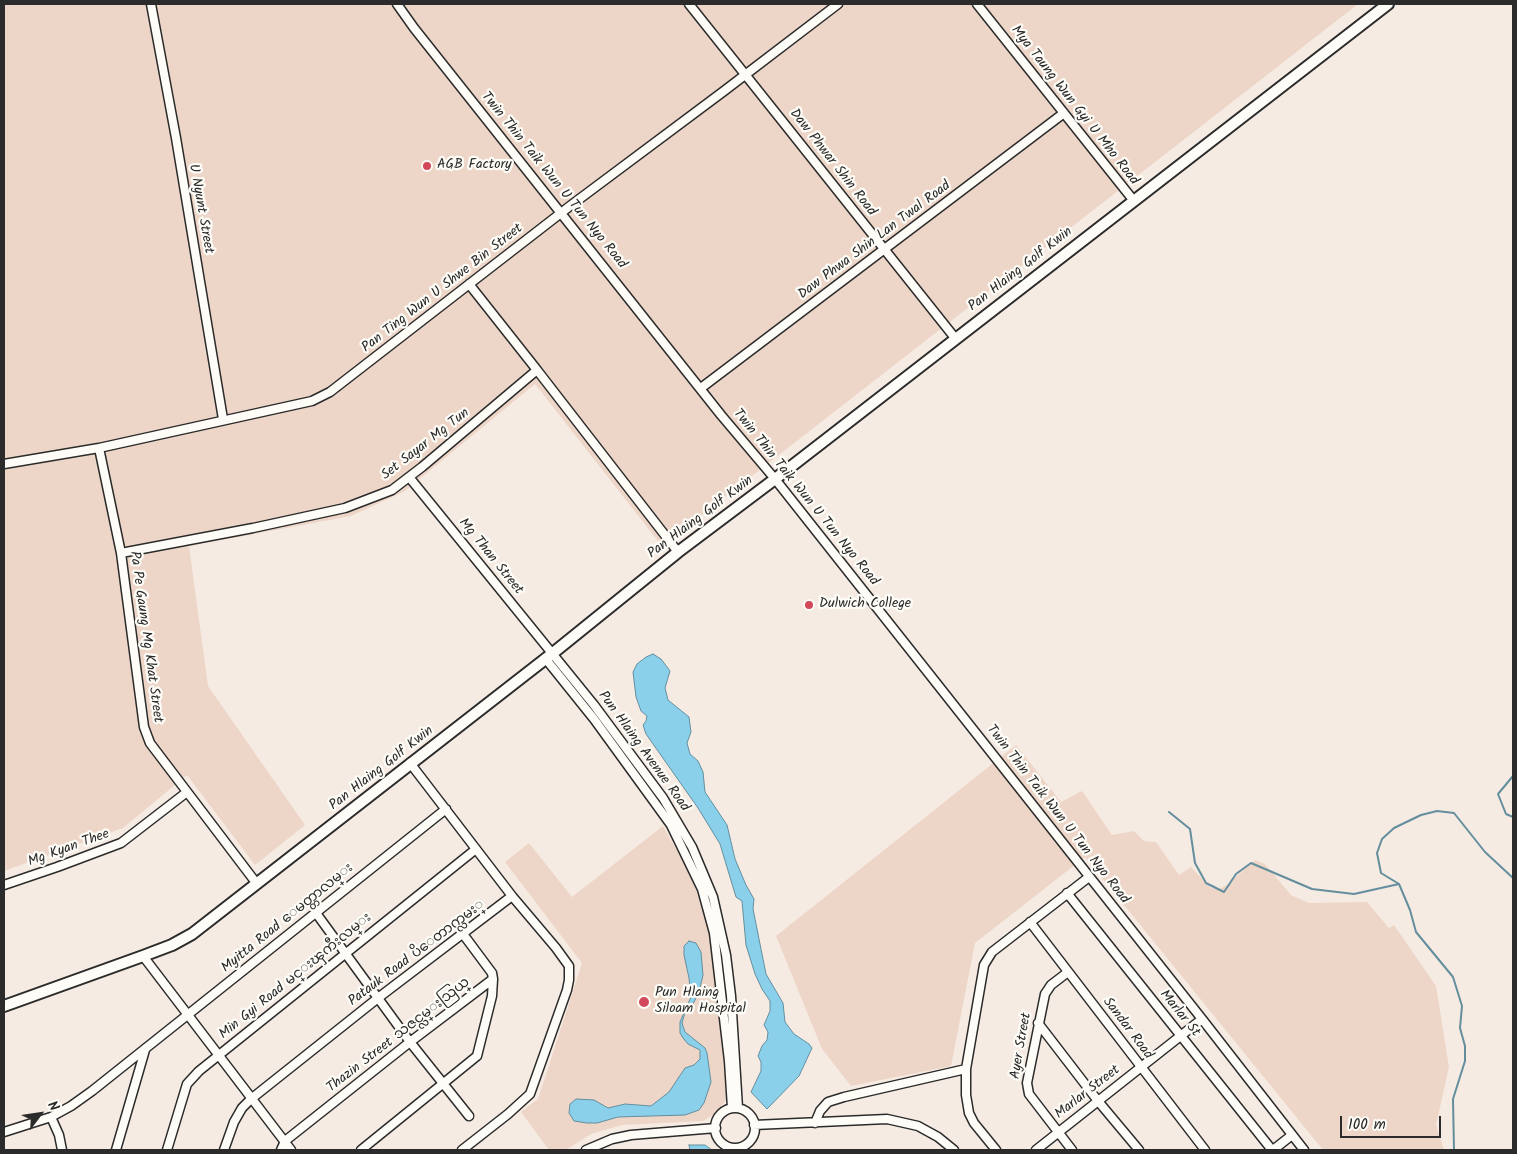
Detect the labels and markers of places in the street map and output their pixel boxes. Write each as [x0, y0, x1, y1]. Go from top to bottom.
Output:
place label: AGB Factory [437, 158, 512, 174]
marker: AGB Factory [421, 160, 433, 172]
place label: Dulwich College [819, 597, 911, 613]
marker: Dulwich College [803, 599, 815, 611]
place label: Pun Hlaing Siloam Hospital [655, 986, 746, 1019]
marker: Pun Hlaing Siloam Hospital [637, 995, 651, 1009]

